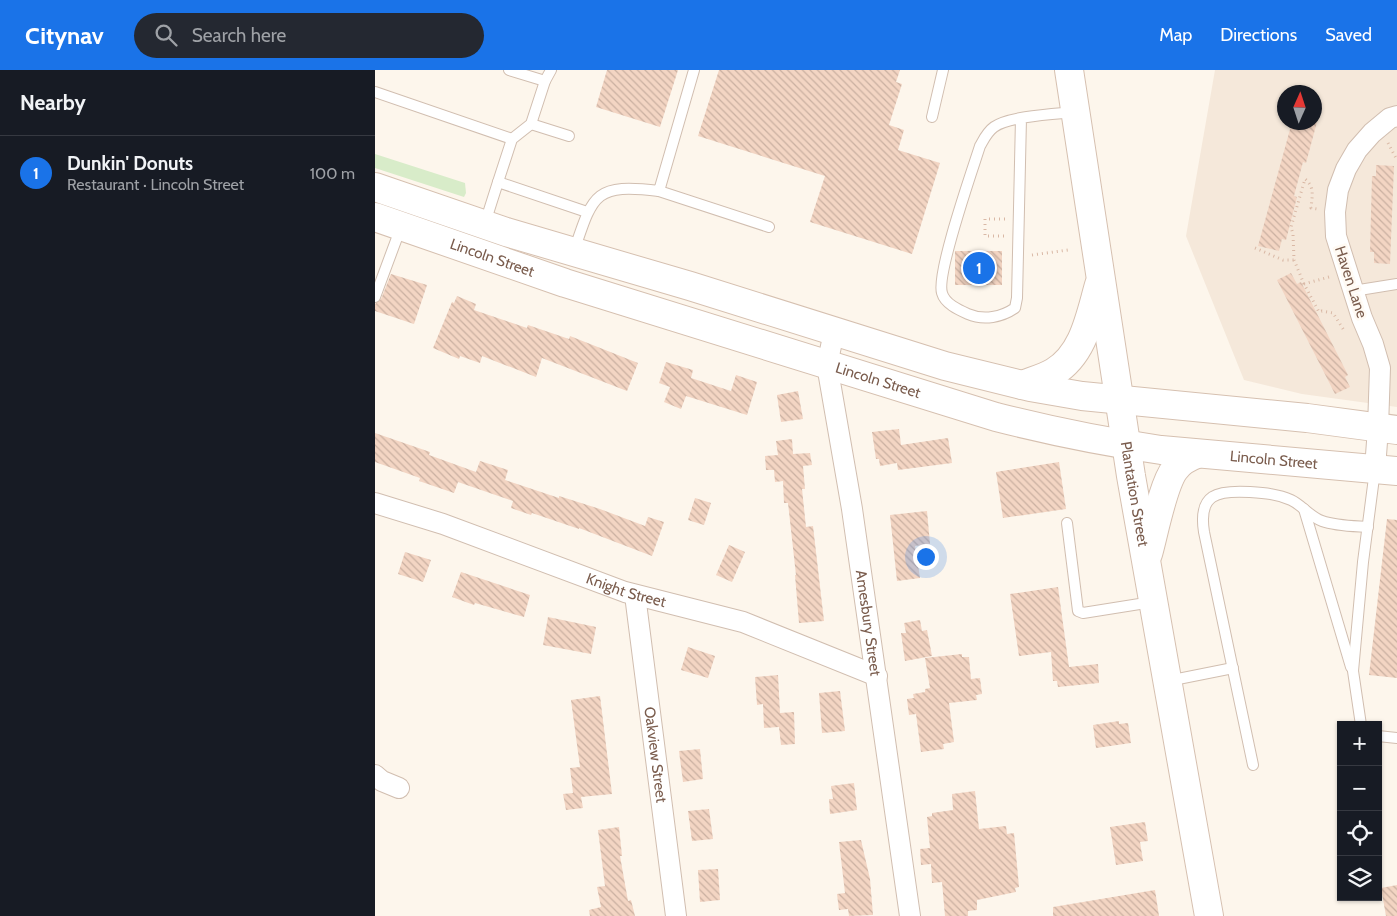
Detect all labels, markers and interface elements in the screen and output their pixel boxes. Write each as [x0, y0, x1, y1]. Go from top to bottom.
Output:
search box [134, 13, 484, 58]
text: Citynav [25, 21, 104, 50]
icon: search [152, 21, 180, 49]
text: Search here [192, 24, 286, 47]
text: Map [1159, 24, 1192, 46]
text: Directions [1220, 24, 1297, 46]
text: Saved [1325, 24, 1372, 46]
north arrow [1277, 85, 1322, 130]
text: Nearby [20, 90, 86, 115]
text: Dunkin' Donuts [67, 152, 193, 175]
text: 1 [33, 164, 39, 183]
text: 100 m [310, 164, 355, 183]
text: Restaurant · Lincoln Street [67, 175, 244, 194]
street label: Lincoln Street [448, 235, 537, 281]
street label: Haven Lane [1331, 244, 1371, 321]
pin: 1 [963, 249, 995, 287]
street label: Lincoln Street [833, 359, 923, 402]
street label: Plantation Street [1117, 440, 1152, 548]
street label: Lincoln Street [1229, 447, 1318, 473]
your location [913, 544, 939, 570]
street label: Knight Street [584, 569, 668, 611]
street label: Amesbury Street [852, 569, 885, 677]
street label: Oakview Street [640, 706, 670, 804]
map controls [1337, 721, 1382, 901]
button: + [1337, 721, 1382, 766]
button: − [1337, 766, 1382, 811]
button: locate [1337, 811, 1382, 856]
button: layers [1337, 856, 1382, 901]

